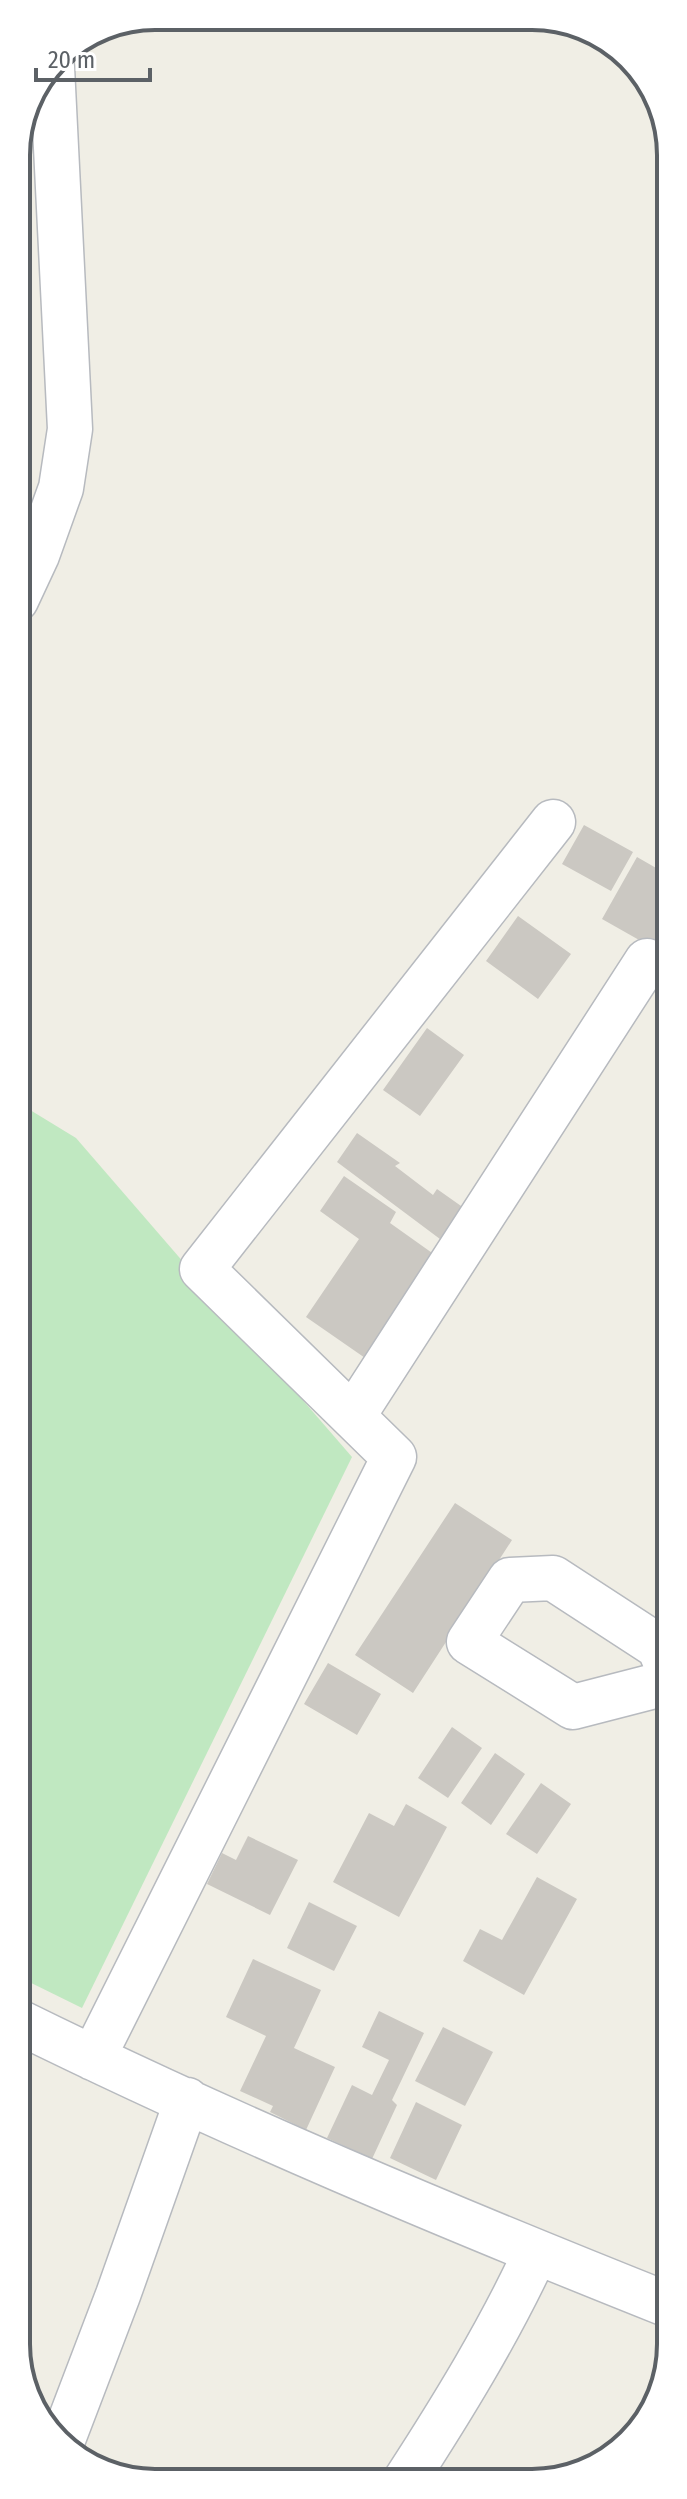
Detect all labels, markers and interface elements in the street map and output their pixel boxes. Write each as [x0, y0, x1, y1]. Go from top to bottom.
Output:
scale bar [36, 32, 150, 82]
text: 20 m [48, 46, 95, 74]

